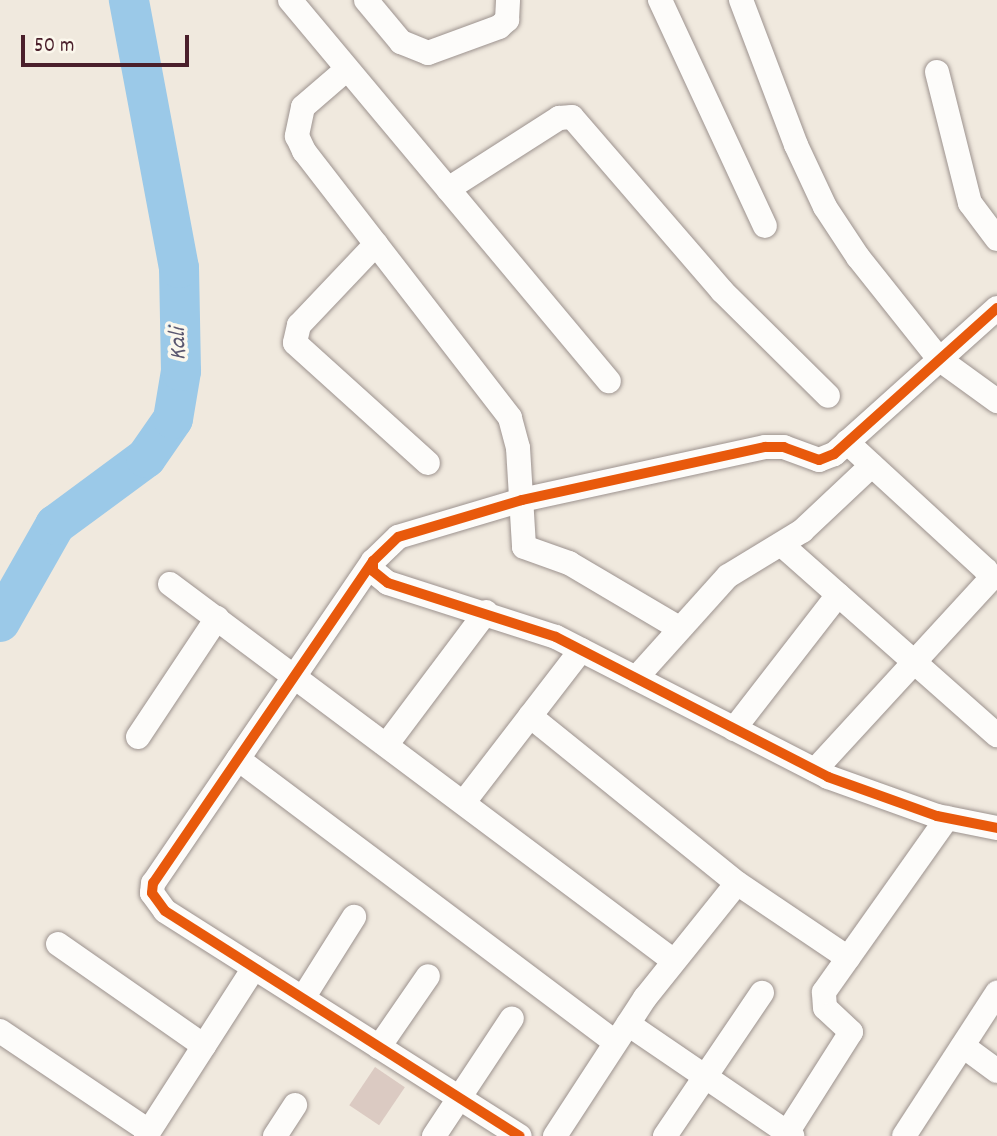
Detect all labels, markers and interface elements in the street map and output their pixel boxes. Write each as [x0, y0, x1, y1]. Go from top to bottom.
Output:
scale bar [24, 21, 192, 65]
text: 50 m [34, 32, 74, 62]
water label: Kali [165, 328, 195, 360]

